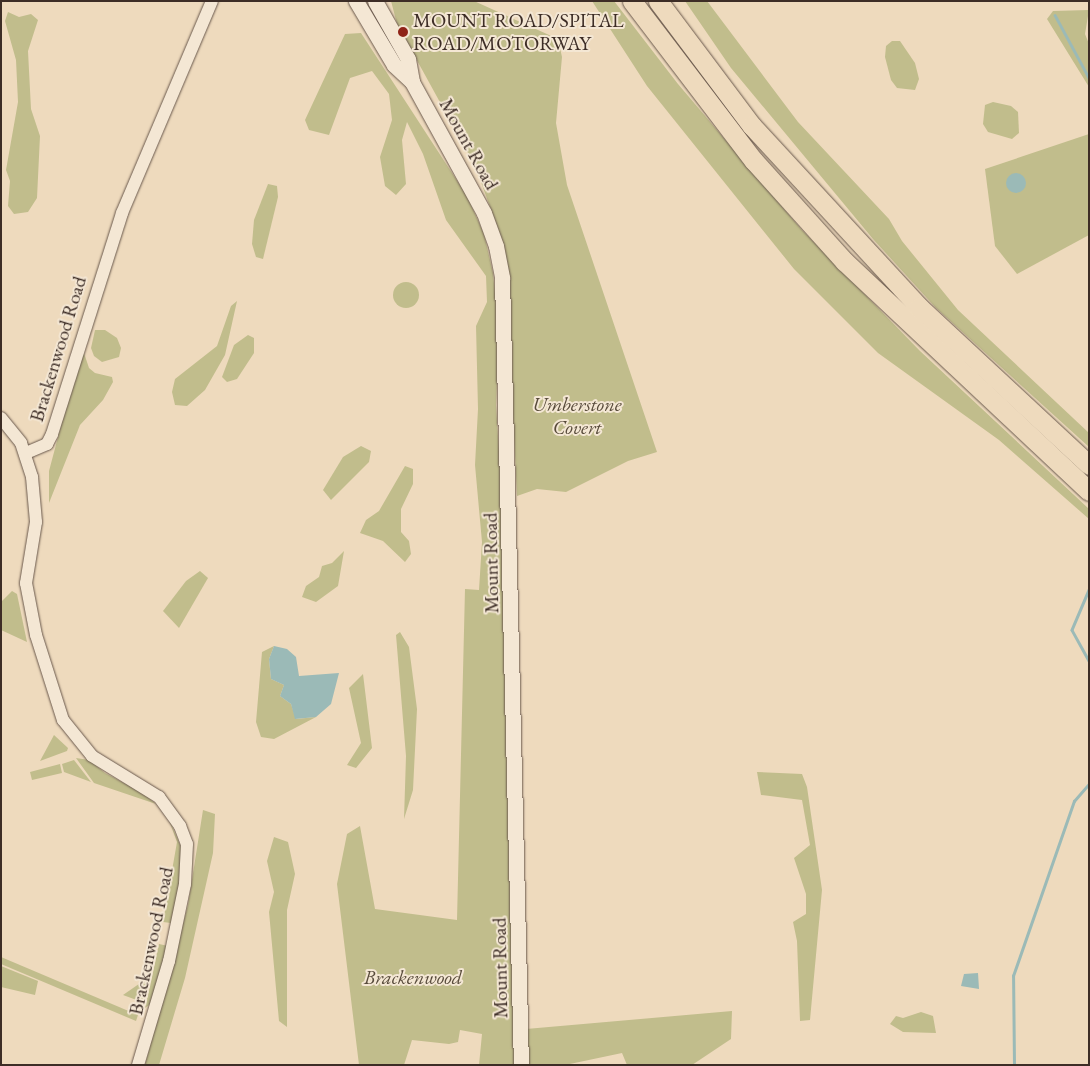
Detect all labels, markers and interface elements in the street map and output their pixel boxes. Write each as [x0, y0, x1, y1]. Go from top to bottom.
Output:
place label: MOUNT ROAD/SPITAL ROAD/MOTORWAY [413, 9, 624, 56]
marker: MOUNT ROAD/SPITAL ROAD/MOTORWAY [397, 26, 409, 38]
street label: Mount Road [434, 94, 504, 194]
street label: Brackenwood Road [24, 273, 92, 425]
park label: Umberstone Covert [532, 393, 622, 440]
street label: Mount Road [478, 512, 504, 614]
street label: Brackenwood Road [124, 865, 178, 1017]
street label: Mount Road [487, 917, 513, 1019]
park label: Brackenwood [364, 965, 462, 989]

